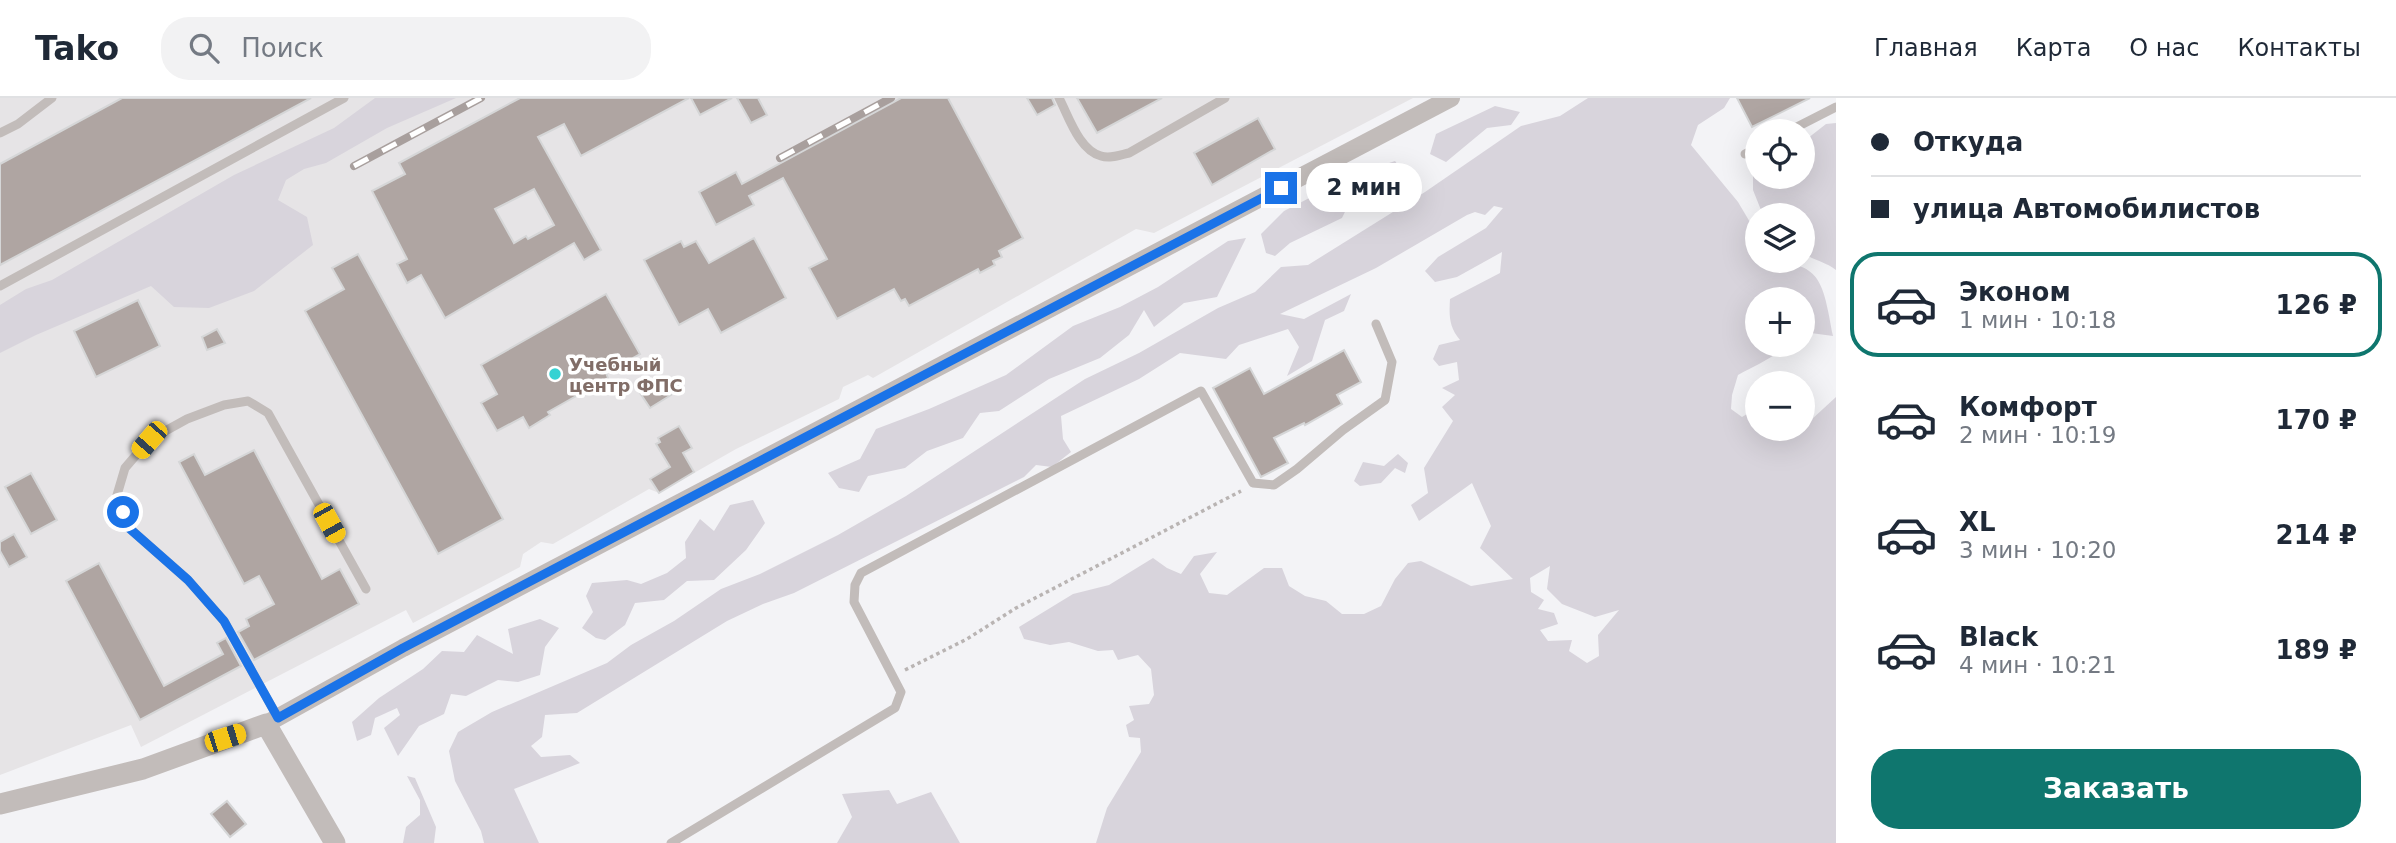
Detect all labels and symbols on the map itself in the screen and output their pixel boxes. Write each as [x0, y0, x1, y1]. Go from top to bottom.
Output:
callout: 2 мин [1306, 164, 1421, 212]
route end [1265, 172, 1297, 204]
place label: Учебный центр ФПС [569, 354, 683, 396]
marker: Учебный центр ФПС [547, 366, 563, 382]
car [128, 417, 171, 463]
route start [107, 496, 139, 528]
car [310, 500, 349, 546]
car [202, 722, 249, 754]

